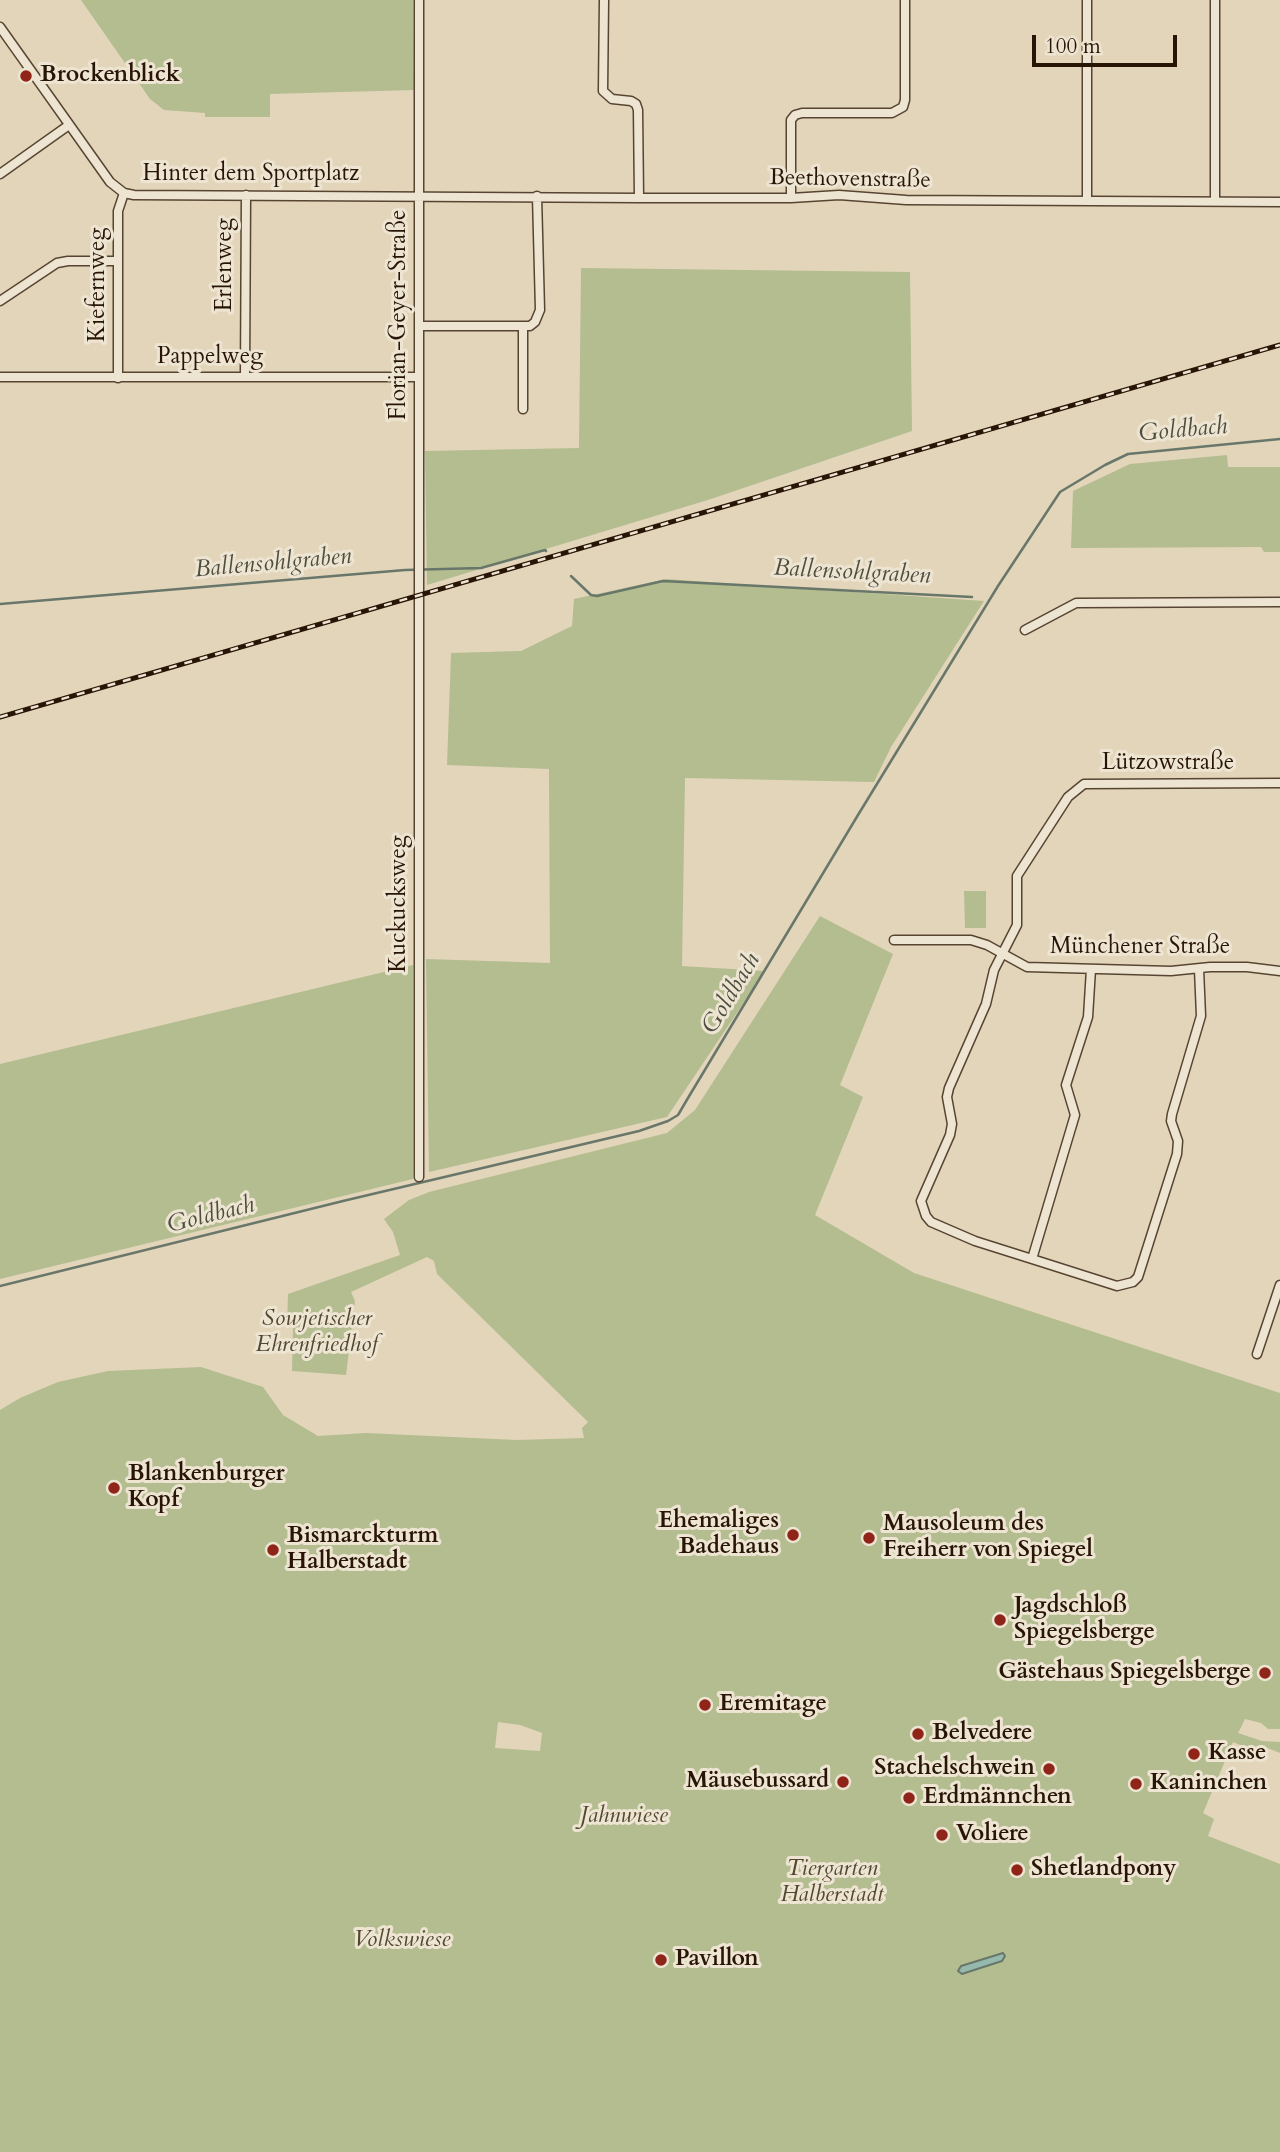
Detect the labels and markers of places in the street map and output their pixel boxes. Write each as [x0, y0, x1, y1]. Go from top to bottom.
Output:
place label: Brockenblick [40, 62, 180, 90]
marker: Brockenblick [18, 68, 34, 84]
place label: Blankenburger Kopf [128, 1461, 285, 1515]
marker: Blankenburger Kopf [106, 1480, 122, 1496]
place label: Ehemaliges Badehaus [658, 1508, 779, 1562]
place label: Mausoleum des Freiherr von Spiegel [883, 1511, 1093, 1565]
place label: Bismarckturm Halberstadt [287, 1523, 438, 1577]
marker: Ehemaliges Badehaus [785, 1527, 801, 1543]
marker: Mausoleum des Freiherr von Spiegel [861, 1530, 877, 1546]
marker: Bismarckturm Halberstadt [265, 1542, 281, 1558]
place label: Jagdschloß Spiegelsberge [1014, 1593, 1155, 1647]
marker: Jagdschloß Spiegelsberge [992, 1612, 1008, 1628]
place label: Gästehaus Spiegelsberge [998, 1659, 1251, 1687]
marker: Gästehaus Spiegelsberge [1257, 1665, 1273, 1681]
place label: Eremitage [719, 1691, 827, 1719]
marker: Eremitage [697, 1697, 713, 1713]
place label: Belvedere [932, 1720, 1032, 1748]
marker: Belvedere [910, 1726, 926, 1742]
place label: Kasse [1208, 1740, 1266, 1768]
marker: Kasse [1186, 1746, 1202, 1762]
place label: Stachelschwein [874, 1755, 1035, 1783]
marker: Stachelschwein [1041, 1761, 1057, 1777]
place label: Mäusebussard [686, 1768, 829, 1796]
place label: Kaninchen [1150, 1770, 1267, 1798]
marker: Mäusebussard [835, 1774, 851, 1790]
marker: Kaninchen [1128, 1776, 1144, 1792]
place label: Erdmännchen [923, 1784, 1072, 1812]
marker: Erdmännchen [901, 1790, 917, 1806]
place label: Voliere [956, 1821, 1029, 1849]
marker: Voliere [934, 1827, 950, 1843]
place label: Shetlandpony [1031, 1856, 1176, 1884]
marker: Shetlandpony [1009, 1862, 1025, 1878]
place label: Pavillon [675, 1946, 759, 1974]
marker: Pavillon [653, 1952, 669, 1968]

